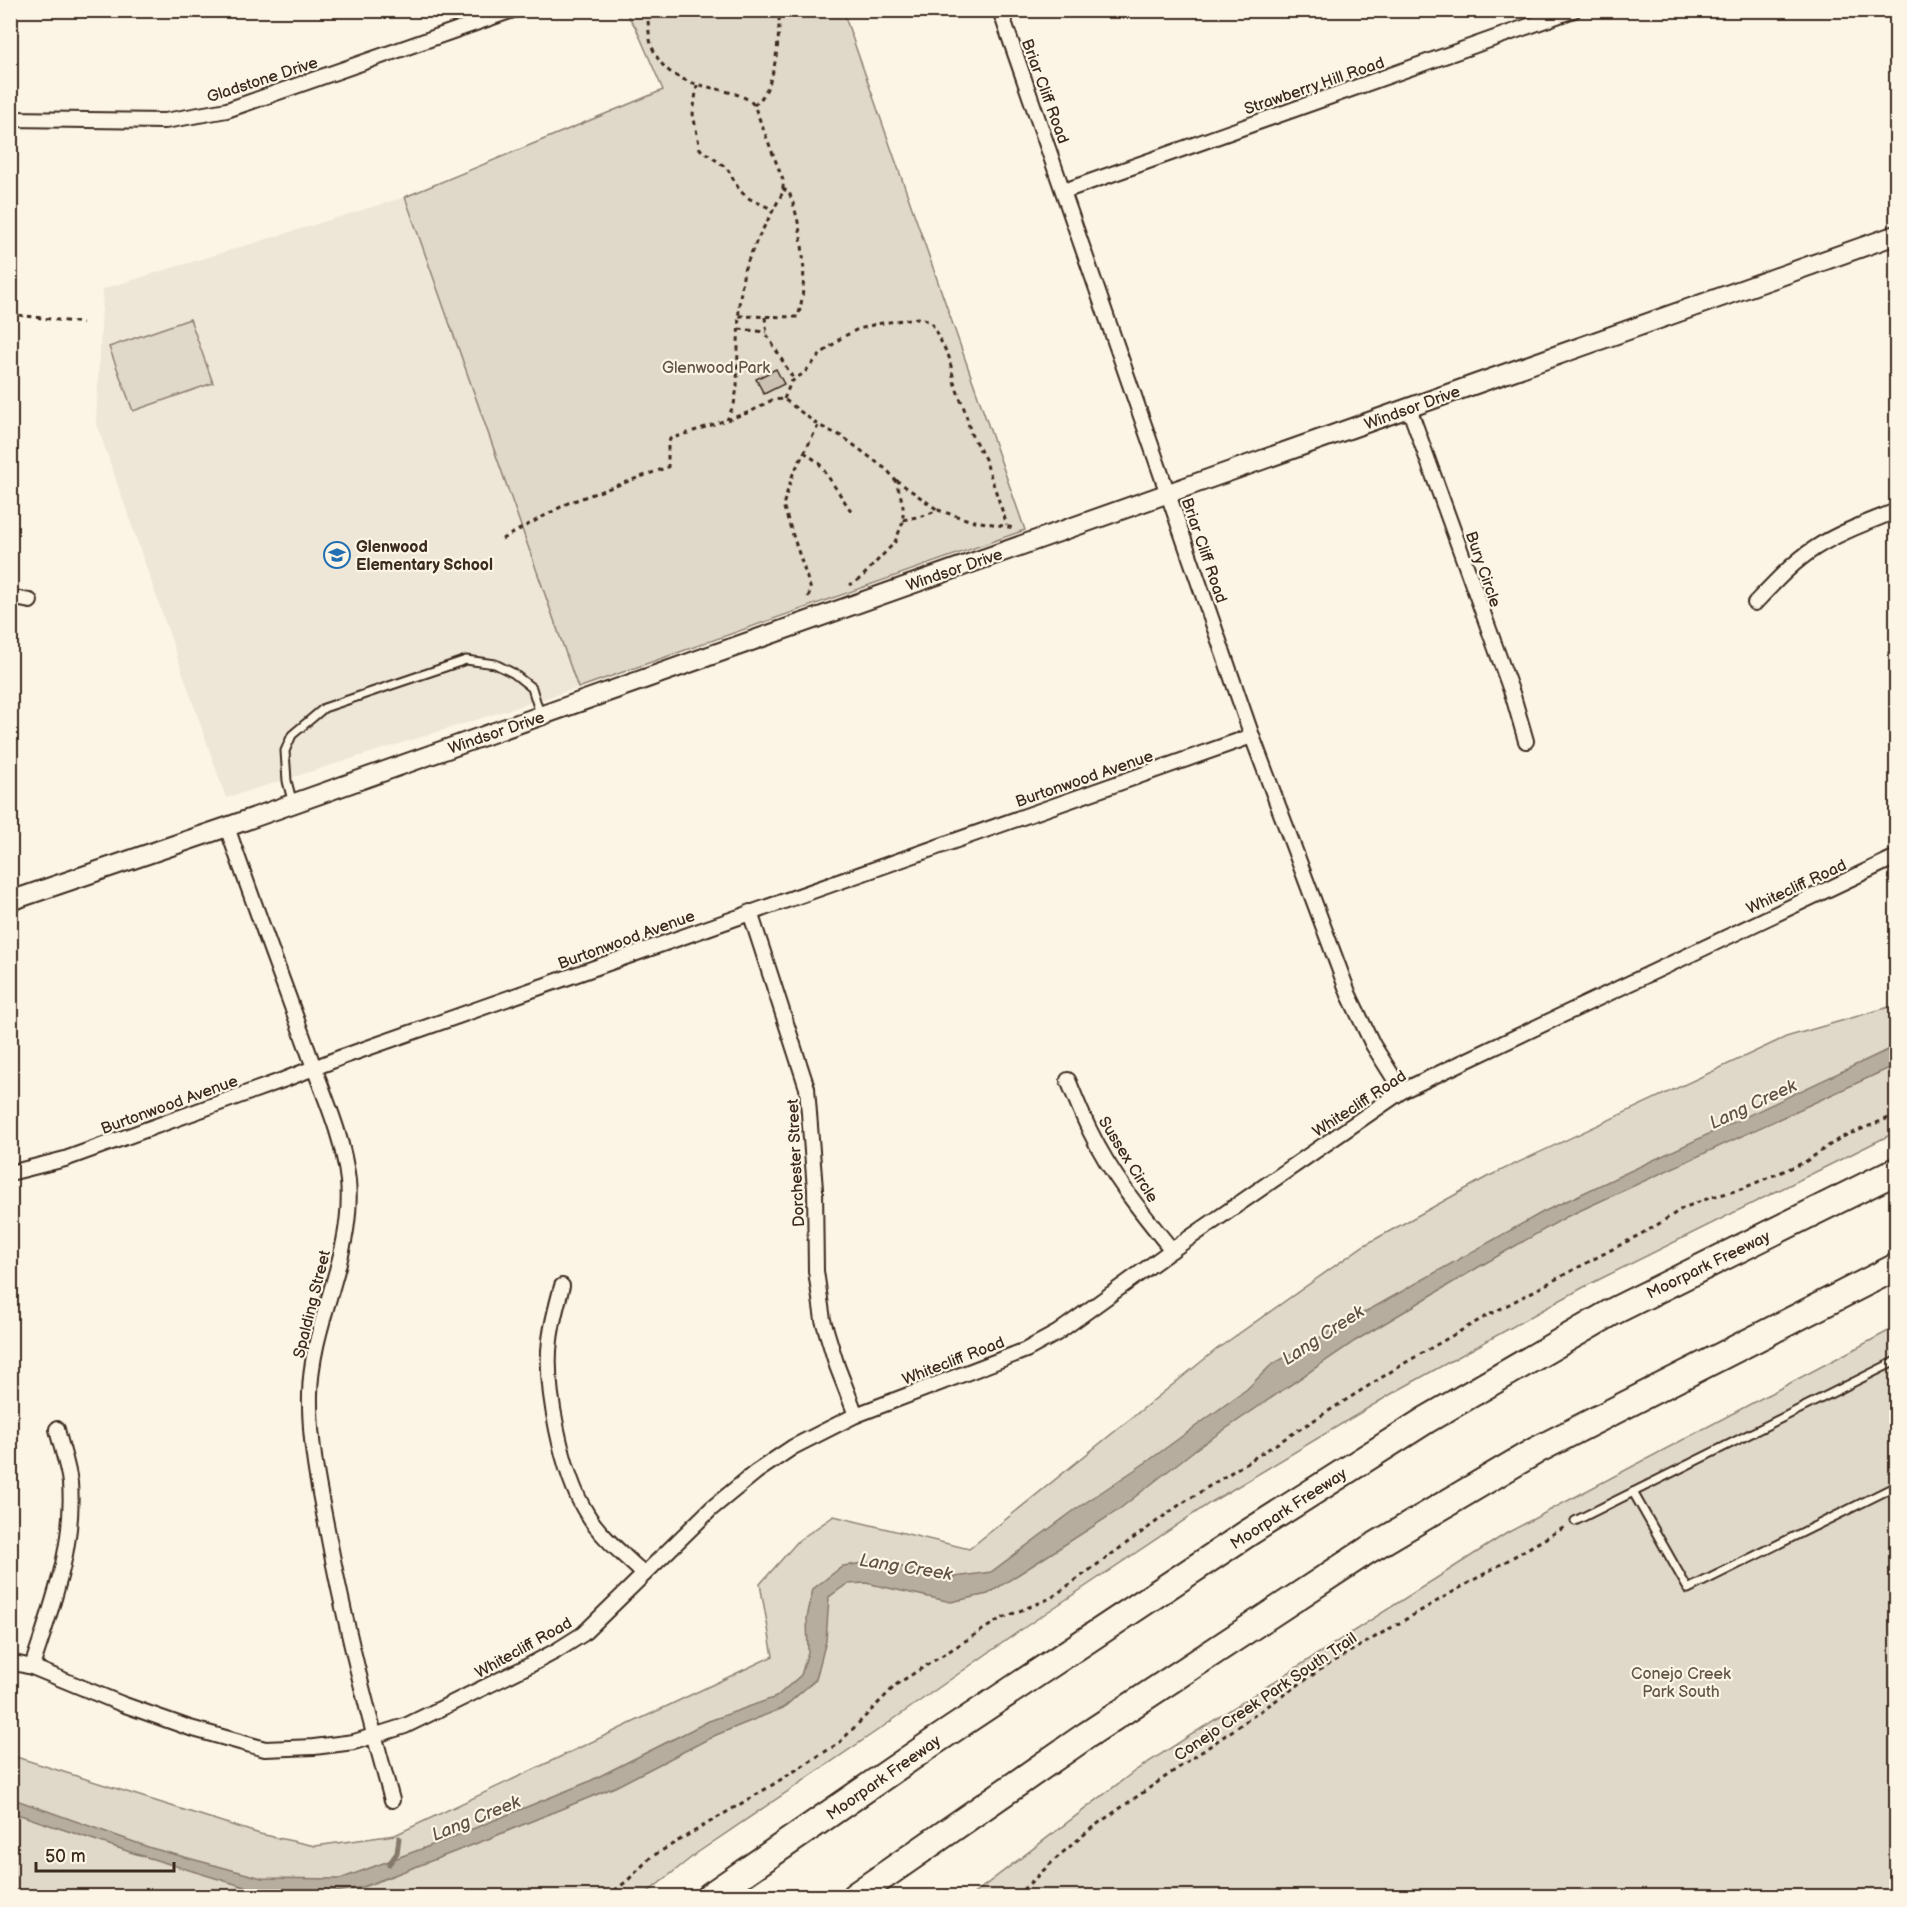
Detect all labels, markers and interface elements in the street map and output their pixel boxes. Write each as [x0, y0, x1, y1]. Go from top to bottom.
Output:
street label: Briar Cliff Road [1017, 37, 1072, 146]
street label: Gladstone Drive [205, 53, 321, 107]
street label: Strawberry Hill Road [1242, 54, 1387, 119]
park label: Glenwood Park [662, 359, 770, 378]
street label: Windsor Drive [1362, 382, 1463, 435]
street label: Briar Cliff Road [1177, 495, 1230, 606]
street label: Bury Circle [1461, 529, 1505, 610]
place label: Glenwood Elementary School [356, 538, 493, 575]
school or university icon: Glenwood Elementary School [322, 540, 352, 570]
street label: Windsor Drive [904, 545, 1006, 596]
street label: Windsor Drive [446, 708, 548, 759]
street label: Burtonwood Avenue [1013, 747, 1156, 812]
street label: Whitecliff Road [1744, 856, 1850, 919]
street label: Burtonwood Avenue [555, 907, 698, 974]
street label: Whitecliff Road [1309, 1067, 1410, 1142]
street label: Burtonwood Avenue [98, 1072, 241, 1139]
water label: Lang Creek [1706, 1075, 1801, 1134]
street label: Dorchester Street [784, 1098, 809, 1228]
street label: Sussex Circle [1094, 1113, 1162, 1207]
street label: Moorpark Freeway [1644, 1227, 1774, 1303]
street label: Spalding Street [290, 1248, 335, 1360]
water label: Lang Creek [1278, 1300, 1369, 1370]
street label: Whitecliff Road [900, 1333, 1007, 1390]
street label: Moorpark Freeway [1227, 1464, 1351, 1554]
water label: Lang Creek [858, 1550, 955, 1585]
street label: Whitecliff Road [472, 1614, 576, 1683]
street label: Conejo Creek Park South Trail [1171, 1629, 1361, 1766]
park label: Conejo Creek Park South [1631, 1665, 1731, 1702]
street label: Moorpark Freeway [823, 1731, 945, 1825]
water label: Lang Creek [429, 1791, 525, 1846]
scale bar [36, 1835, 174, 1873]
text: 50 m [45, 1846, 86, 1867]

